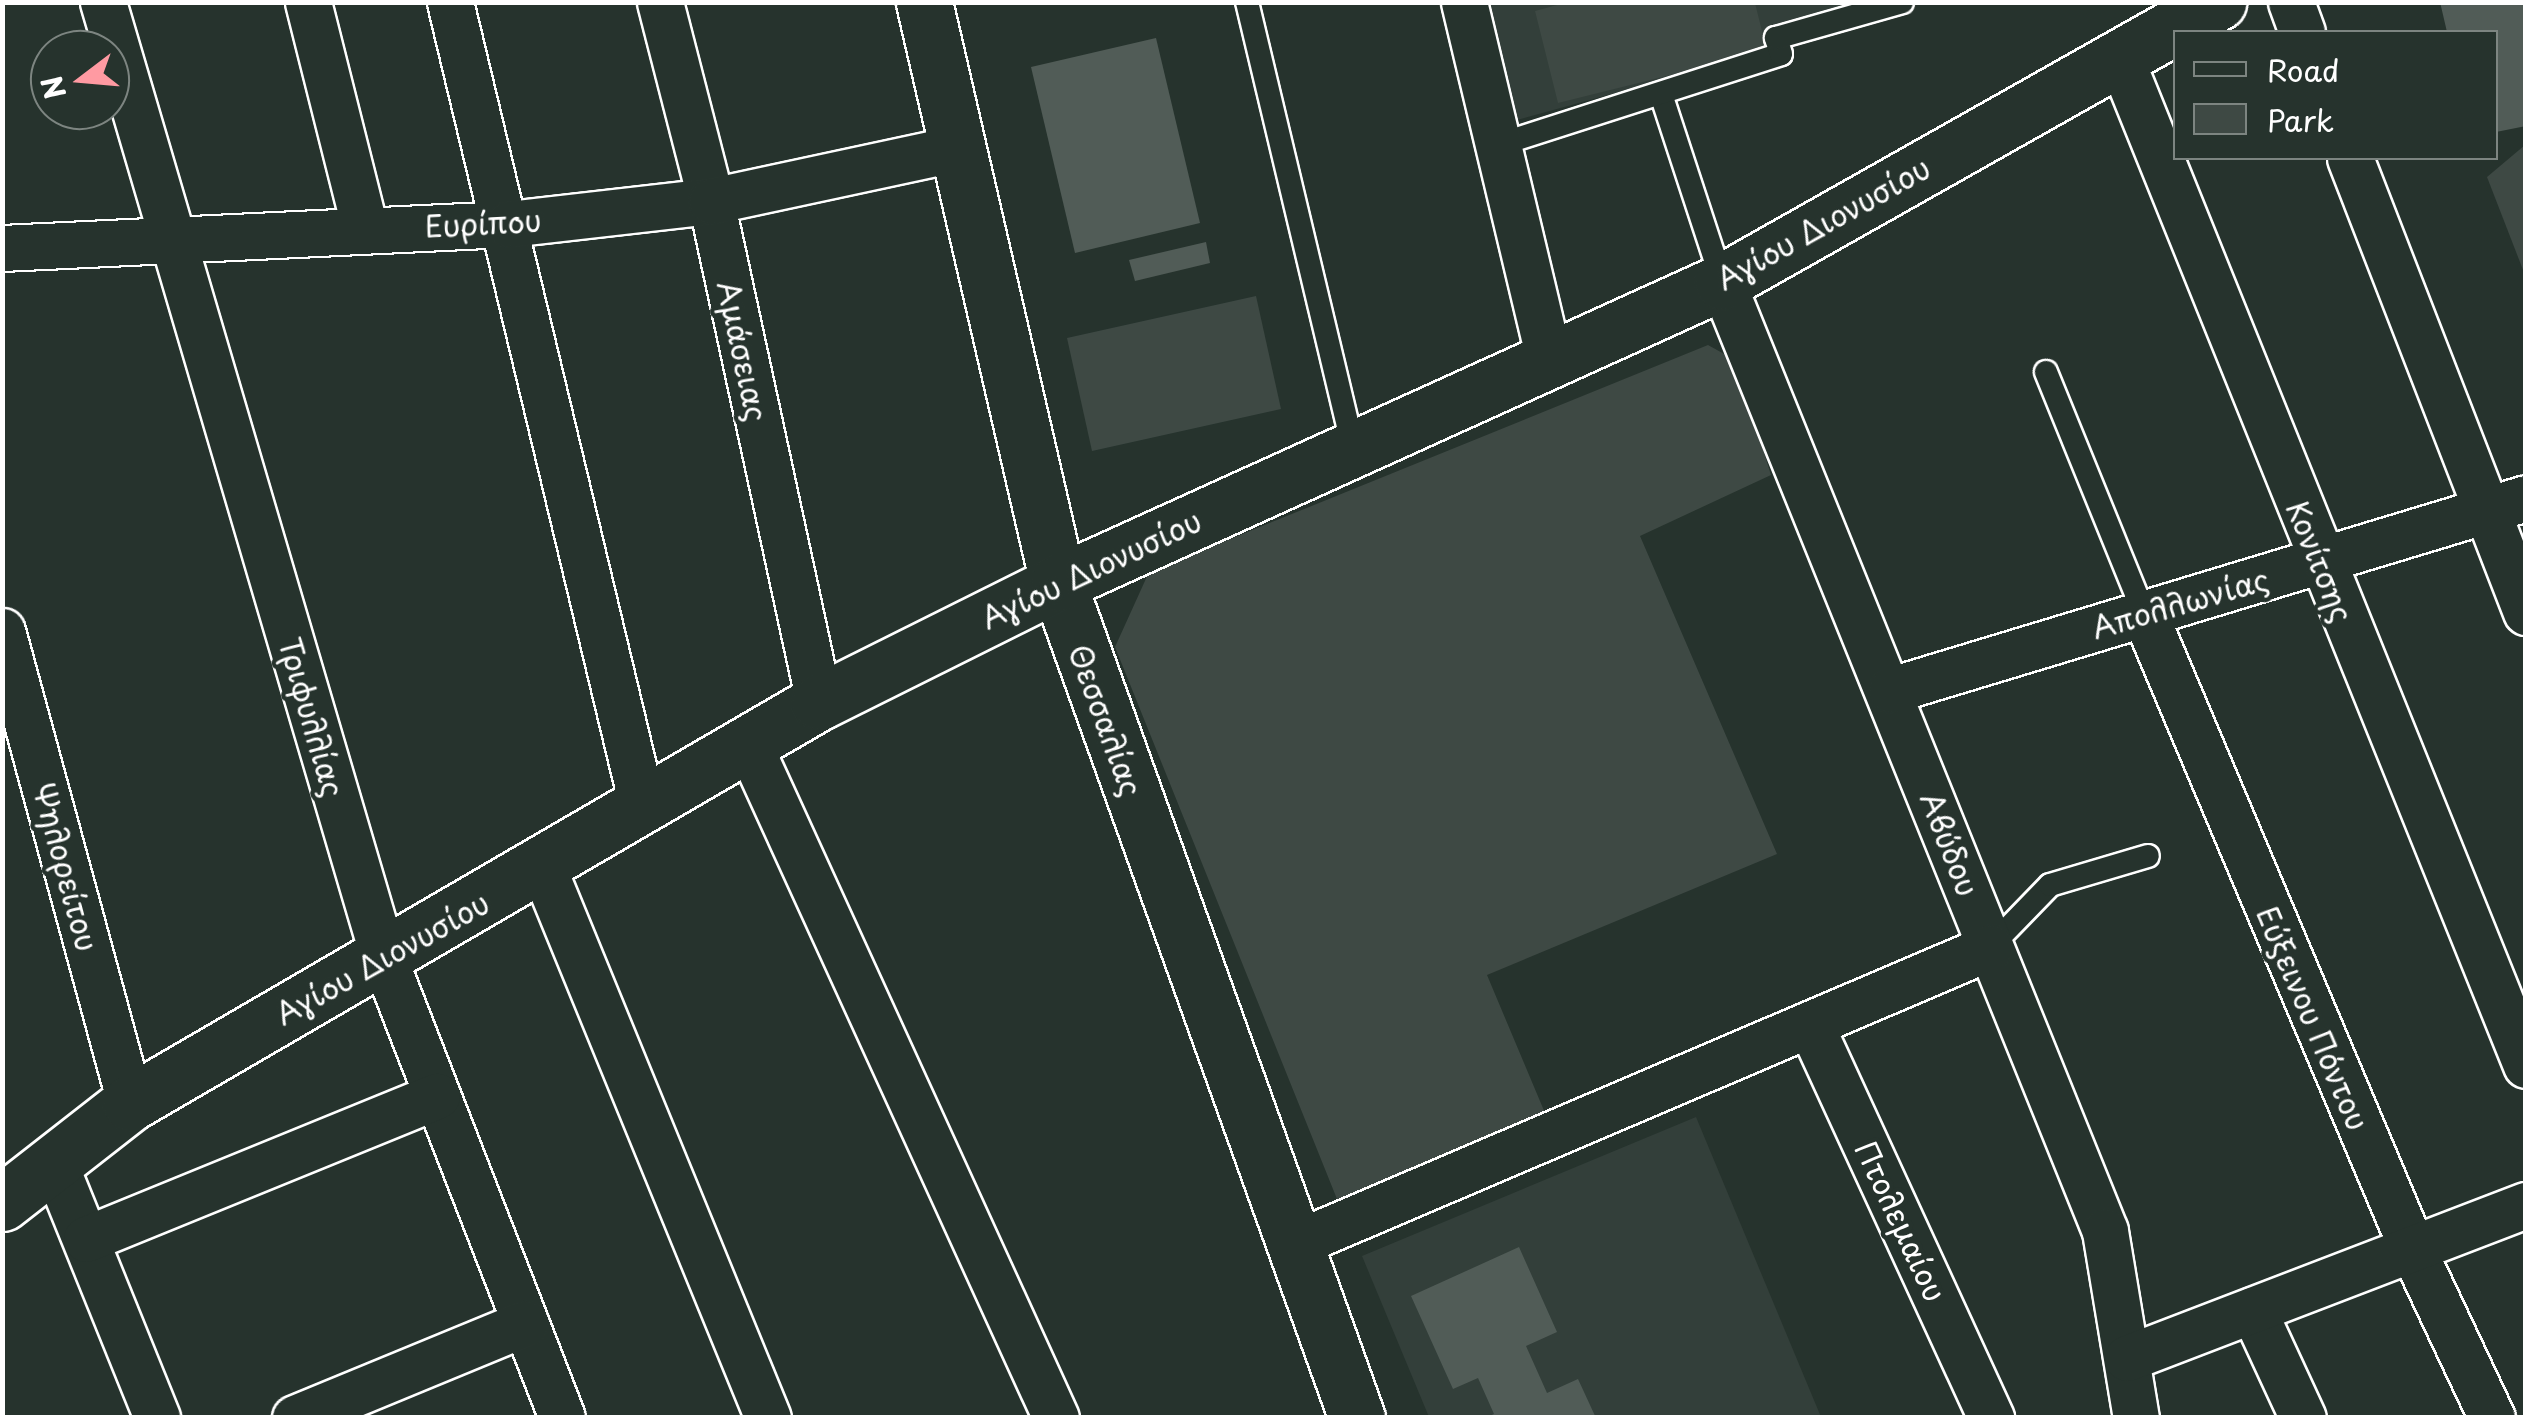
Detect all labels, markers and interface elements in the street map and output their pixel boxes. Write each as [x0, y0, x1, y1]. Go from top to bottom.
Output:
north arrow [30, 30, 130, 130]
legend [2173, 30, 2498, 160]
text: Road [2267, 47, 2340, 92]
text: N [29, 71, 76, 104]
text: Park [2267, 97, 2334, 142]
street label: Αγίου Διονυσίου [1710, 149, 1936, 297]
street label: Ευρίπου [424, 202, 542, 244]
street label: Αμάσειας [711, 277, 775, 425]
street label: Κονίτσης [2279, 495, 2361, 627]
street label: Αγίου Διονυσίου [975, 502, 1207, 636]
street label: Απολλωνίας [2087, 561, 2273, 645]
street label: Τριφυλλίας [272, 633, 352, 801]
street label: Θεσσαλίας [1062, 639, 1150, 801]
street label: Ψηλορείτου [26, 779, 106, 955]
street label: Αβύδου [1914, 787, 1986, 901]
street label: Αγίου Διονυσίου [269, 884, 495, 1032]
street label: Εύξεινου Πόντου [2249, 900, 2377, 1136]
street label: Πτολεμαίου [1848, 1135, 1954, 1307]

